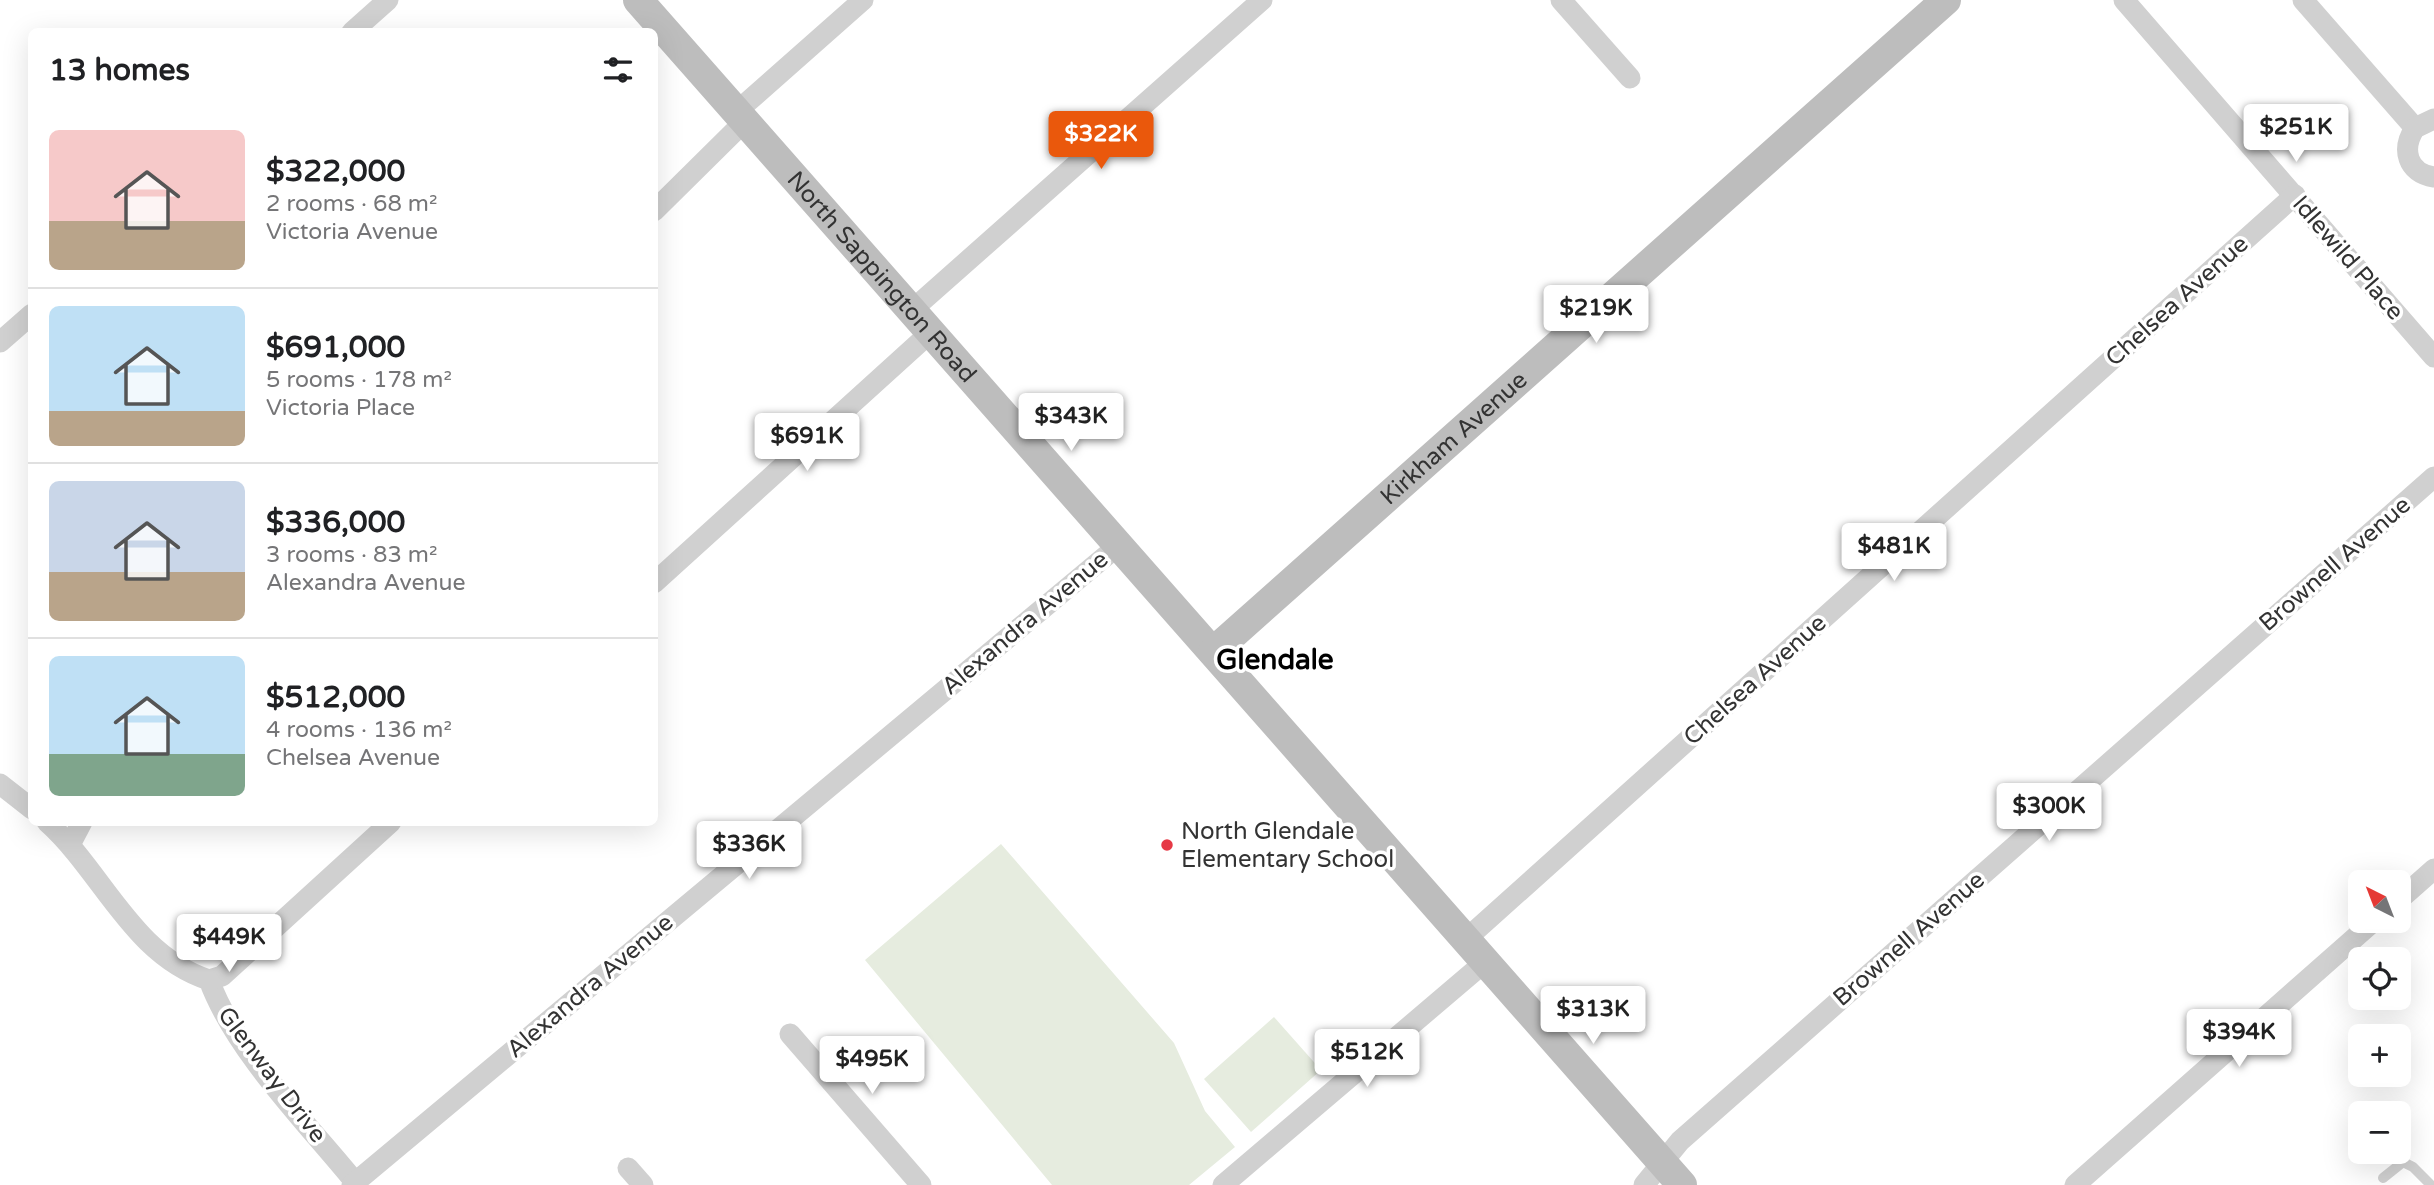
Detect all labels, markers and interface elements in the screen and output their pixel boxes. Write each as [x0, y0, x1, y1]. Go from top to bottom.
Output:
icon: filters [599, 51, 637, 89]
text: 13 homes [49, 52, 190, 89]
pin: $251K [2247, 104, 2345, 164]
pin: $322K [1052, 111, 1150, 171]
text: $251K [2260, 113, 2332, 141]
text: $322K [1065, 120, 1137, 148]
text: $322,000 [266, 153, 405, 190]
icon: home [105, 158, 189, 242]
street label: North Sappington Road [781, 165, 983, 388]
text: 2 rooms · 68 m² [266, 190, 437, 218]
street label: Idlewild Place [2286, 190, 2410, 326]
text: Victoria Avenue [266, 218, 438, 246]
street label: Chelsea Avenue [2100, 229, 2254, 373]
pin: $219K [1547, 286, 1645, 345]
text: $219K [1560, 294, 1632, 322]
text: $691,000 [266, 329, 405, 366]
icon: home [105, 334, 189, 418]
street label: Kirkham Avenue [1374, 365, 1533, 511]
text: 5 rooms · 178 m² [266, 366, 452, 394]
pin: $343K [1022, 393, 1120, 453]
text: Victoria Place [266, 394, 415, 422]
text: $343K [1035, 402, 1107, 430]
pin: $691K [758, 414, 856, 473]
text: $691K [771, 422, 843, 450]
street label: Brownell Avenue [2253, 490, 2417, 638]
text: $336,000 [266, 504, 405, 541]
icon: home [105, 509, 189, 593]
pin: $481K [1845, 524, 1943, 583]
text: $481K [1858, 532, 1930, 560]
text: 3 rooms · 83 m² [266, 541, 437, 569]
street label: Alexandra Avenue [936, 545, 1114, 701]
text: Alexandra Avenue [266, 569, 466, 597]
street label: Chelsea Avenue [1678, 608, 1832, 752]
district label: Glendale [1216, 643, 1334, 677]
text: $512,000 [266, 679, 405, 716]
icon: home [105, 684, 189, 768]
text: 4 rooms · 136 m² [266, 716, 452, 744]
text: Chelsea Avenue [266, 744, 440, 772]
pin: $300K [2000, 784, 2098, 843]
text: $300K [2013, 792, 2085, 820]
place label: North Glendale Elementary School [1181, 817, 1394, 874]
pin: $336K [700, 822, 798, 881]
text: $336K [713, 830, 785, 858]
marker: North Glendale Elementary School [1159, 837, 1175, 853]
street label: Brownell Avenue [1827, 865, 1991, 1013]
north arrow [2348, 870, 2412, 933]
map controls [2348, 870, 2411, 1164]
street label: Alexandra Avenue [501, 908, 679, 1064]
pin: $449K [180, 914, 278, 974]
text: $449K [193, 923, 265, 951]
button: locate [2348, 947, 2411, 1010]
pin: $313K [1544, 986, 1642, 1046]
text: $313K [1557, 995, 1629, 1023]
street label: Glenway Drive [212, 1001, 332, 1149]
pin: $394K [2190, 1010, 2288, 1069]
text: $394K [2203, 1018, 2275, 1046]
button: + [2348, 1024, 2411, 1087]
pin: $512K [1318, 1030, 1416, 1089]
pin: $495K [823, 1036, 921, 1096]
text: $512K [1331, 1038, 1403, 1066]
text: $495K [836, 1045, 908, 1073]
button: − [2348, 1101, 2411, 1164]

